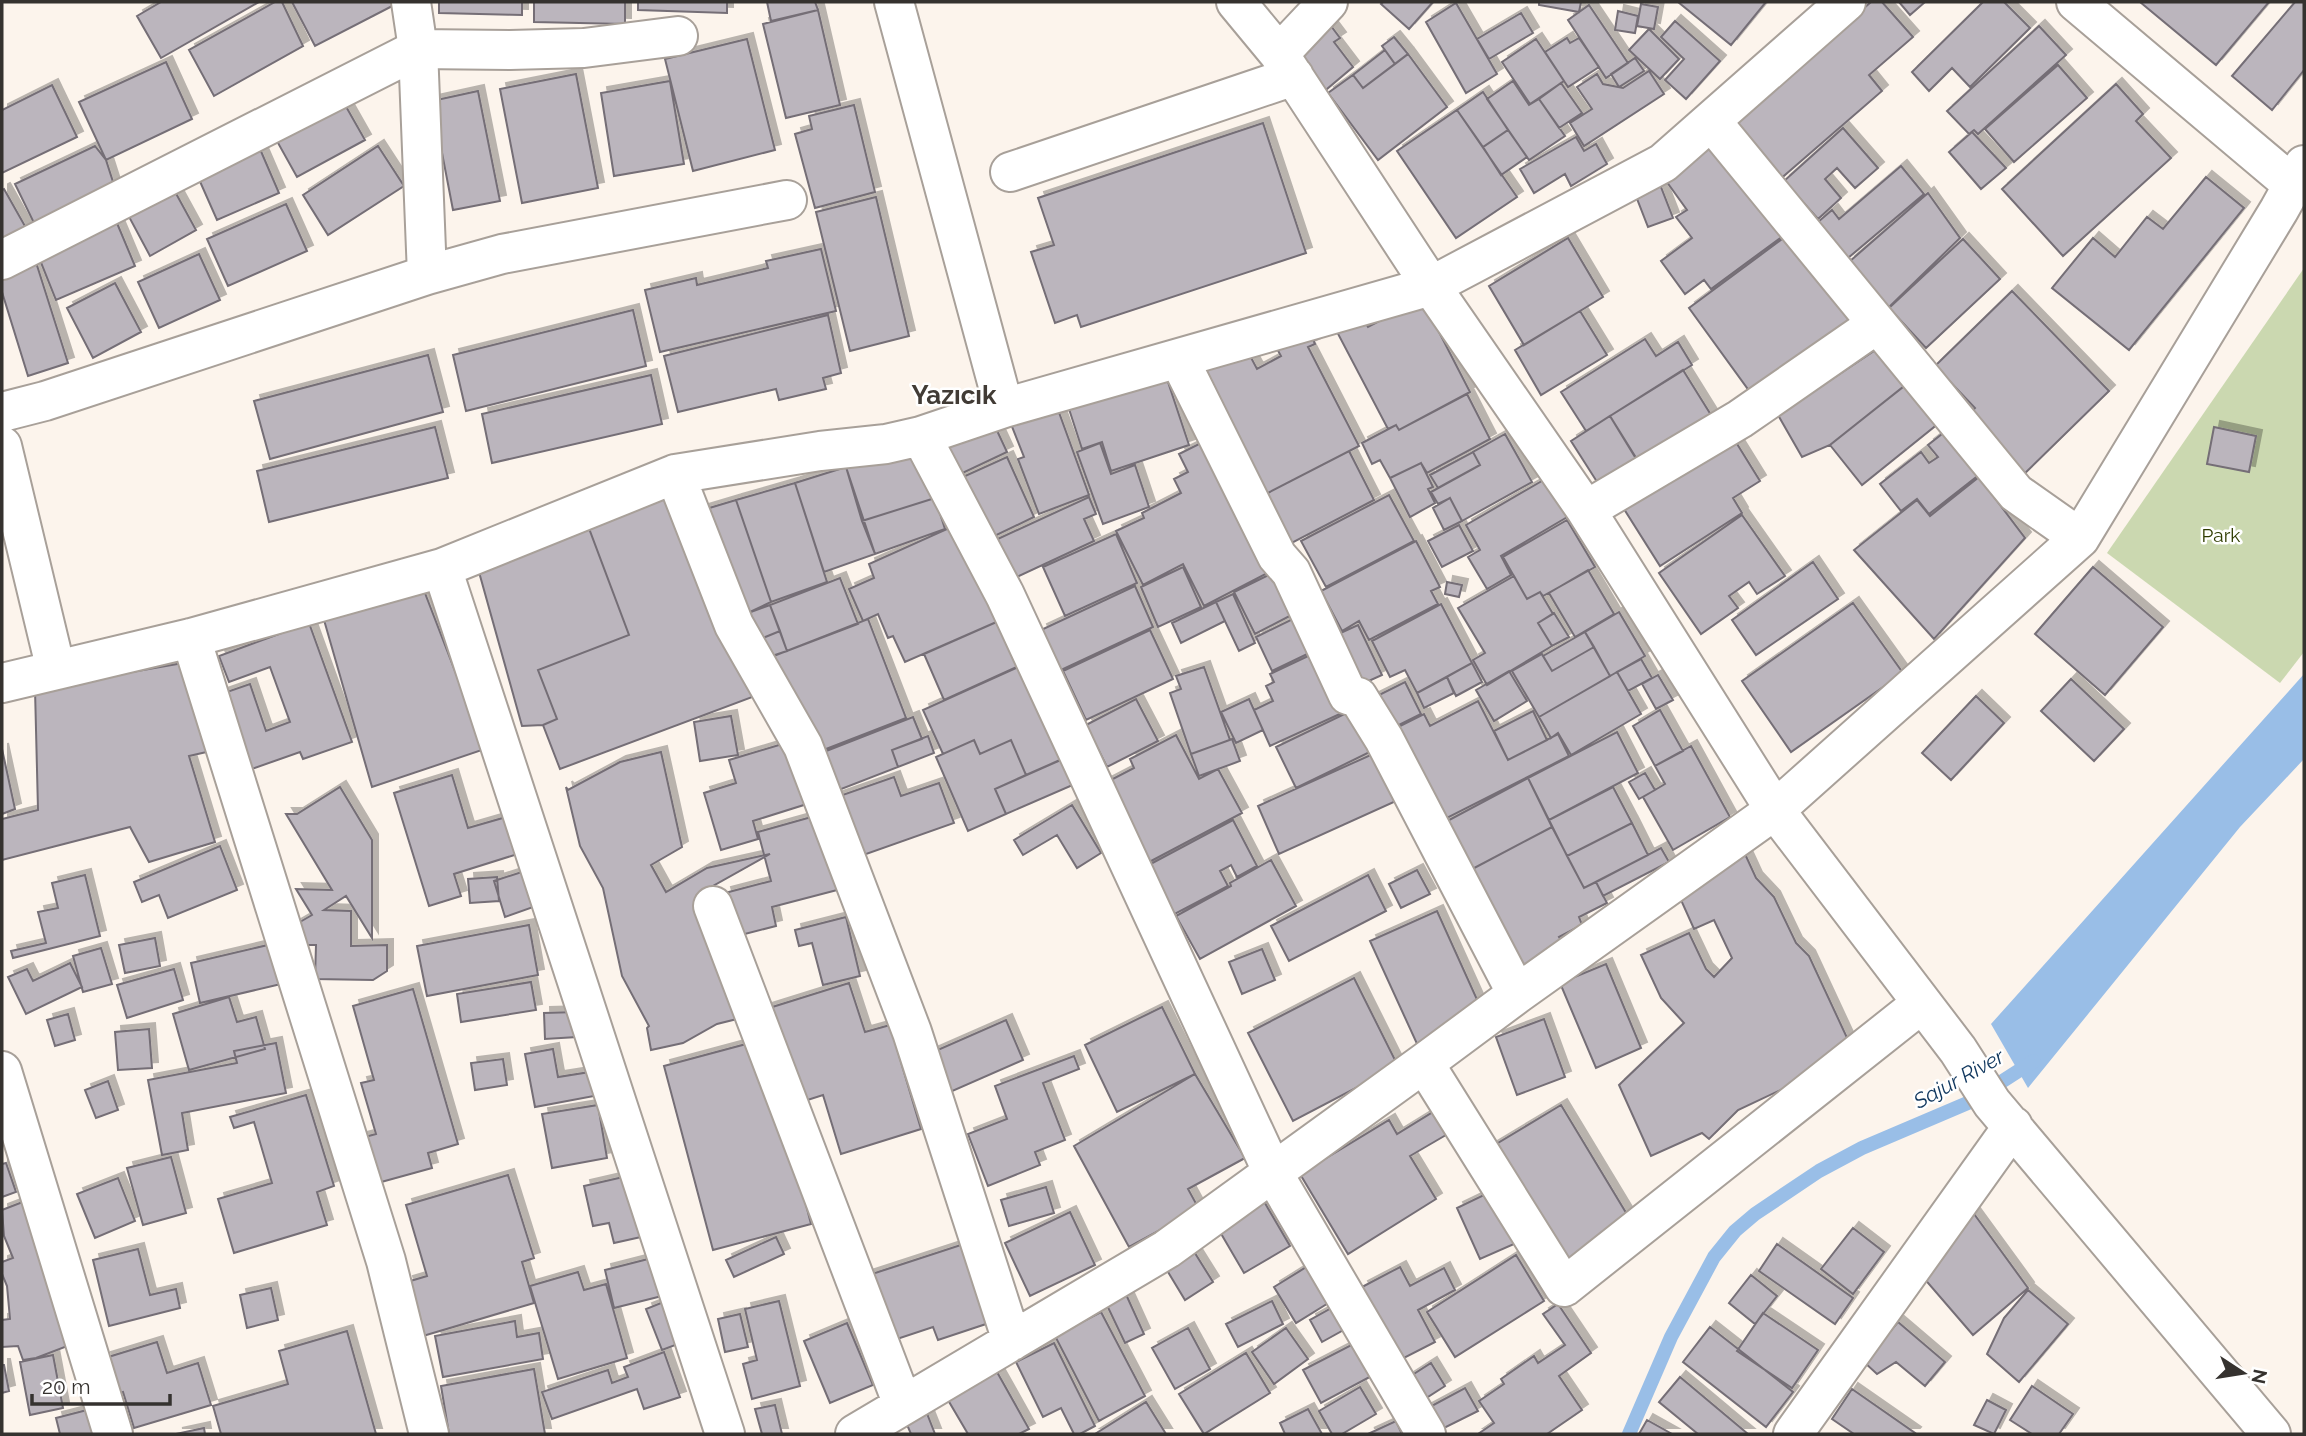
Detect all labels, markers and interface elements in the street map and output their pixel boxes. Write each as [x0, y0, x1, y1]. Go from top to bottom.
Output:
district label: Yazıcık [911, 380, 997, 410]
park label: Park [2202, 524, 2240, 546]
water label: Sajur River [1908, 1043, 2009, 1114]
north arrow [2208, 1338, 2278, 1408]
scale bar [32, 1362, 170, 1406]
text: N [2247, 1367, 2272, 1386]
text: 20 m [42, 1374, 90, 1399]

